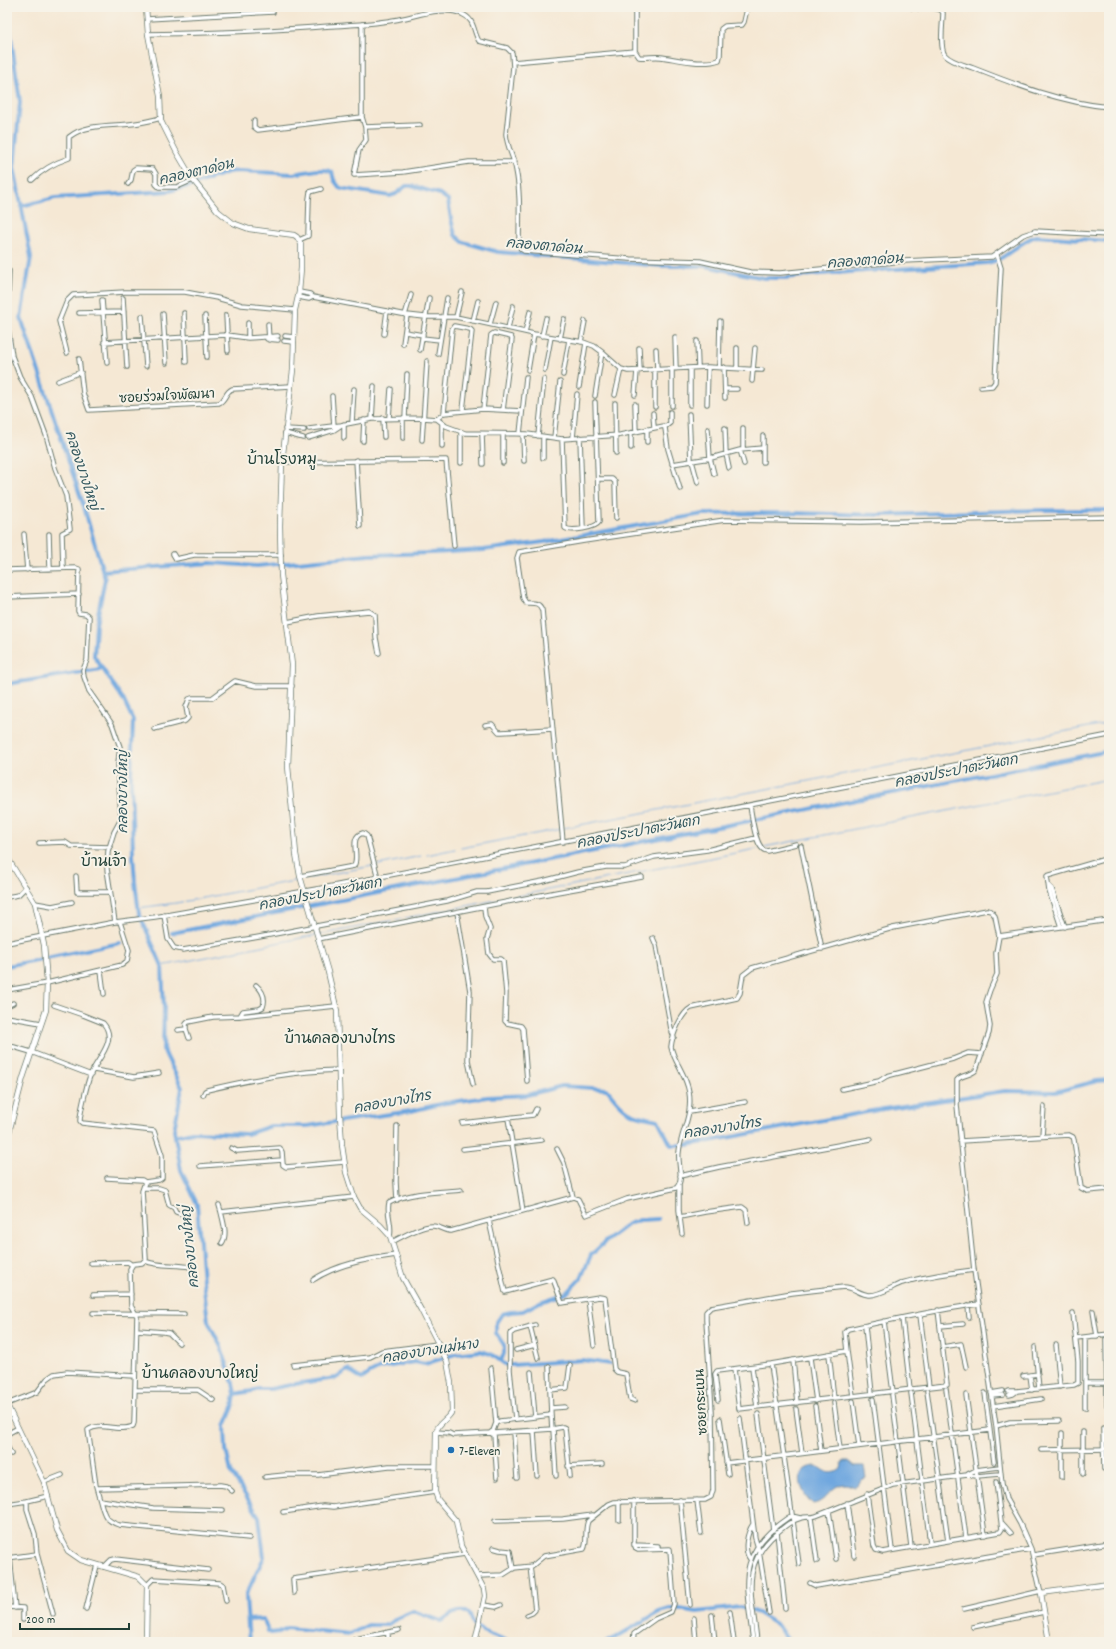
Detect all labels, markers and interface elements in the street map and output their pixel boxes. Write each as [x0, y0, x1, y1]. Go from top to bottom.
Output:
water label: คลองตาด่อน [157, 153, 237, 191]
water label: คลองตาด่อน [505, 233, 584, 260]
water label: คลองตาด่อน [826, 248, 905, 275]
street label: ซอยร่วมใจพัฒนา [119, 384, 216, 409]
water label: คลองบางใหญ่ [59, 428, 105, 516]
district label: บ้านโรงหมู [247, 449, 317, 472]
water label: คลองบางใหญ่ [113, 747, 134, 834]
water label: คลองประปาตะวันตก [893, 750, 1021, 794]
water label: คลองประปาตะวันตก [575, 811, 703, 855]
district label: บ้านเจ้า [81, 851, 127, 874]
water label: คลองประปาตะวันตก [257, 873, 385, 917]
district label: บ้านคลองบางไทร [284, 1028, 396, 1051]
water label: คลองบางไทร [352, 1085, 434, 1120]
water label: คลองบางไทร [682, 1112, 764, 1145]
water label: คลองบางใหญ่ [175, 1201, 205, 1289]
water label: คลองบางแม่นาง [381, 1333, 481, 1369]
district label: บ้านคลองบางใหญ่ [142, 1363, 258, 1386]
street label: ซอยกระเบน [691, 1368, 714, 1436]
place label: 7-Eleven [459, 1443, 500, 1462]
marker: 7-Eleven [446, 1445, 456, 1455]
scale bar [20, 1605, 129, 1631]
text: 200 m [26, 1612, 55, 1629]

